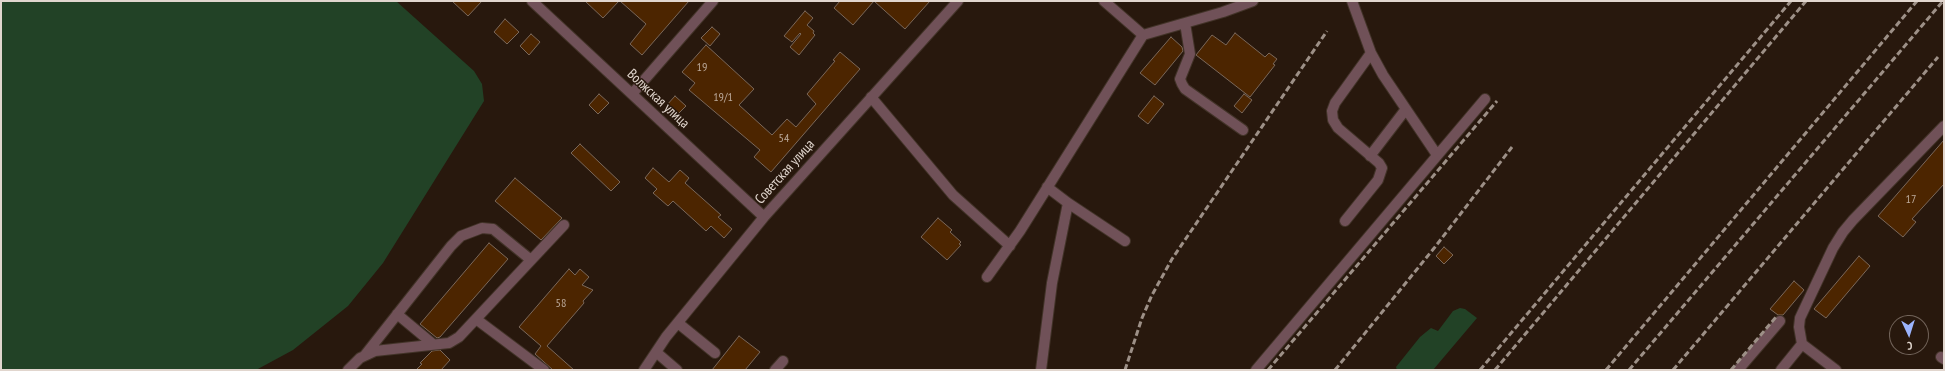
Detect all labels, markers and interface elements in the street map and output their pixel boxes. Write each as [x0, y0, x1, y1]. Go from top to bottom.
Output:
house number: 19 [697, 61, 707, 75]
street label: Волжская улица [623, 66, 693, 132]
house number: 19/1 [713, 91, 733, 105]
house number: 54 [779, 132, 789, 146]
street label: Советская улица [752, 136, 818, 208]
house number: 17 [1906, 193, 1916, 207]
house number: 58 [556, 297, 566, 311]
north arrow [1889, 315, 1929, 355]
text: С [1907, 339, 1913, 353]

